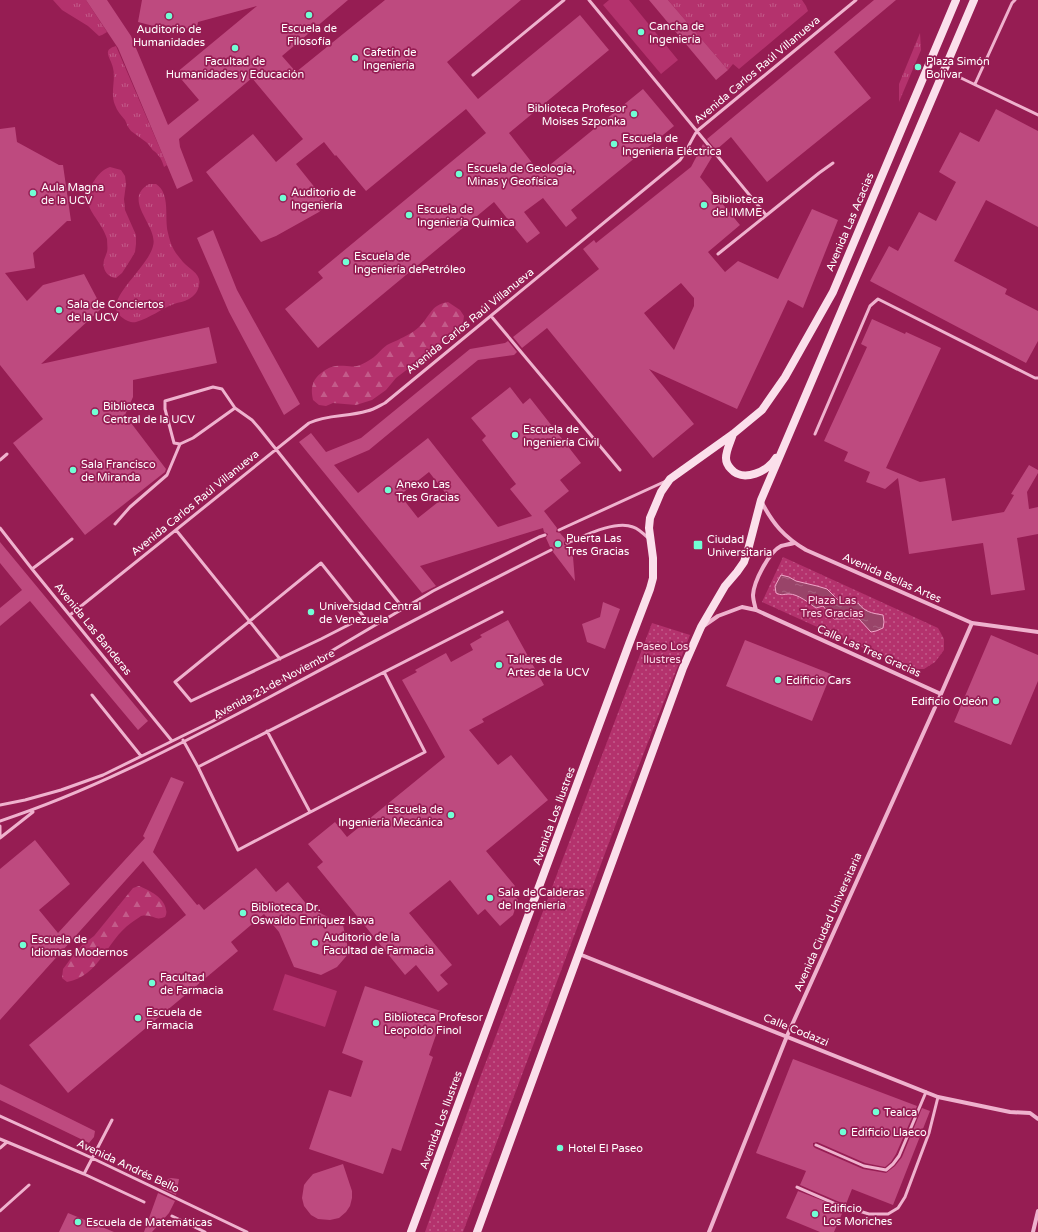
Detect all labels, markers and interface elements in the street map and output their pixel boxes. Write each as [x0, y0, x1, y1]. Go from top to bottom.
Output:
marker: Escuela de Filosofía [304, 10, 314, 20]
marker: Auditorio de Humanidades [164, 11, 174, 21]
street label: Avenida Carlos Raúl Villanueva [691, 13, 823, 127]
place label: Cancha de Ingeniería [649, 20, 704, 46]
place label: Escuela de Filosofía [281, 22, 337, 48]
place label: Auditorio de Humanidades [133, 23, 205, 49]
marker: Cancha de Ingeniería [636, 27, 646, 37]
marker: Facultad de Humanidades y Educación [230, 43, 240, 53]
place label: Cafetín de Ingeniería [363, 46, 416, 72]
marker: Cafetín de Ingeniería [350, 53, 360, 63]
place label: Facultad de Humanidades y Educación [166, 55, 304, 81]
place label: Plaza Simón Bolívar [926, 55, 990, 81]
marker: Plaza Simón Bolívar [913, 62, 923, 72]
place label: Biblioteca Profesor Moises Szponka [527, 102, 627, 128]
marker: Biblioteca Profesor Moises Szponka [629, 109, 639, 119]
place label: Escuela de Ingeniería Eléctrica [622, 132, 722, 158]
marker: Escuela de Ingeniería Eléctrica [609, 139, 619, 149]
place label: Escuela de Geología, Minas y Geofísica [467, 162, 575, 188]
marker: Escuela de Geología, Minas y Geofísica [454, 169, 464, 179]
street label: Avenida Las Acacias [823, 171, 877, 273]
place label: Aula Magna de la UCV [41, 181, 104, 207]
place label: Auditorio de Ingeniería [291, 186, 356, 212]
marker: Aula Magna de la UCV [28, 188, 38, 198]
marker: Auditorio de Ingeniería [278, 193, 288, 203]
place label: Biblioteca del IMME [712, 193, 764, 219]
marker: Biblioteca del IMME [699, 200, 709, 210]
place label: Escuela de Ingeniería Química [417, 203, 515, 229]
marker: Escuela de Ingeniería Química [404, 210, 414, 220]
place label: Escuela de Ingeniería dePetróleo [354, 250, 466, 276]
marker: Escuela de Ingeniería dePetróleo [341, 257, 351, 267]
street label: Avenida Carlos Raúl Villanueva [404, 265, 536, 377]
place label: Sala de Conciertos de la UCV [67, 298, 164, 324]
marker: Sala de Conciertos de la UCV [54, 305, 64, 315]
place label: Biblioteca Central de la UCV [103, 400, 195, 426]
marker: Biblioteca Central de la UCV [90, 407, 100, 417]
place label: Escuela de Ingeniería Civil [523, 423, 599, 449]
marker: Escuela de Ingeniería Civil [510, 430, 520, 440]
street label: Avenida Carlos Raúl Villanueva [129, 447, 261, 559]
place label: Sala Francisco de Miranda [81, 458, 156, 484]
marker: Sala Francisco de Miranda [68, 465, 78, 475]
place label: Anexo Las Tres Gracias [396, 478, 459, 504]
marker: Anexo Las Tres Gracias [383, 485, 393, 495]
place label: Puerta Las Tres Gracias [566, 532, 629, 558]
place label: Ciudad Universitaria [707, 533, 772, 559]
marker: Puerta Las Tres Gracias [553, 539, 563, 549]
marker: Ciudad Universitaria [692, 539, 704, 551]
street label: Avenida Bellas Artes [841, 550, 943, 606]
street label: Avenida Las Banderas [52, 580, 134, 678]
park label: Plaza Las Tres Gracias [800, 594, 864, 620]
place label: Universidad Central de Venezuela [319, 600, 421, 626]
marker: Universidad Central de Venezuela [306, 607, 316, 617]
street label: Calle Las Tres Gracias [815, 622, 923, 680]
park label: Paseo Los Ilustres [636, 640, 688, 666]
street label: Avenida 21 de Noviembre [211, 646, 337, 722]
place label: Talleres de Artes de la UCV [507, 653, 590, 679]
marker: Talleres de Artes de la UCV [494, 660, 504, 670]
place label: Edificio Cars [786, 674, 851, 687]
marker: Edificio Cars [773, 675, 783, 685]
place label: Edificio Odeón [911, 695, 988, 708]
marker: Edificio Odeón [991, 696, 1001, 706]
street label: Avenida Los Ilustres [530, 765, 578, 867]
place label: Escuela de Ingeniería Mecánica [338, 803, 443, 829]
marker: Escuela de Ingeniería Mecánica [446, 810, 456, 820]
street label: Avenida Ciudad Universitaria [791, 851, 865, 993]
place label: Sala de Calderas de Ingeniería [498, 886, 584, 912]
marker: Sala de Calderas de Ingeniería [485, 893, 495, 903]
place label: Biblioteca Dr. Oswaldo Enríquez Isava [251, 901, 374, 927]
marker: Biblioteca Dr. Oswaldo Enríquez Isava [238, 908, 248, 918]
place label: Auditorio de la Facultad de Farmacia [323, 931, 434, 957]
place label: Escuela de Idiomas Modernos [31, 933, 128, 959]
marker: Auditorio de la Facultad de Farmacia [310, 938, 320, 948]
marker: Escuela de Idiomas Modernos [18, 940, 28, 950]
place label: Facultad de Farmacia [160, 971, 223, 997]
marker: Facultad de Farmacia [147, 978, 157, 988]
place label: Escuela de Farmacia [146, 1006, 202, 1032]
place label: Biblioteca Profesor Leopoldo Finol [384, 1011, 484, 1037]
street label: Calle Codazzi [761, 1011, 831, 1049]
marker: Escuela de Farmacia [133, 1013, 143, 1023]
marker: Biblioteca Profesor Leopoldo Finol [371, 1018, 381, 1028]
street label: Avenida Los Ilustres [417, 1069, 465, 1171]
place label: Tealca [884, 1106, 917, 1119]
marker: Tealca [871, 1107, 881, 1117]
place label: Edificio Llaeco [851, 1126, 927, 1139]
marker: Edificio Llaeco [838, 1127, 848, 1137]
street label: Avenida Andrés Bello [75, 1137, 181, 1196]
place label: Hotel El Paseo [568, 1142, 643, 1155]
marker: Hotel El Paseo [555, 1143, 565, 1153]
place label: Edificio Los Moriches [823, 1202, 892, 1228]
marker: Edificio Los Moriches [810, 1209, 820, 1219]
place label: Escuela de Matemáticas [86, 1216, 212, 1229]
marker: Escuela de Matemáticas [73, 1217, 83, 1227]

